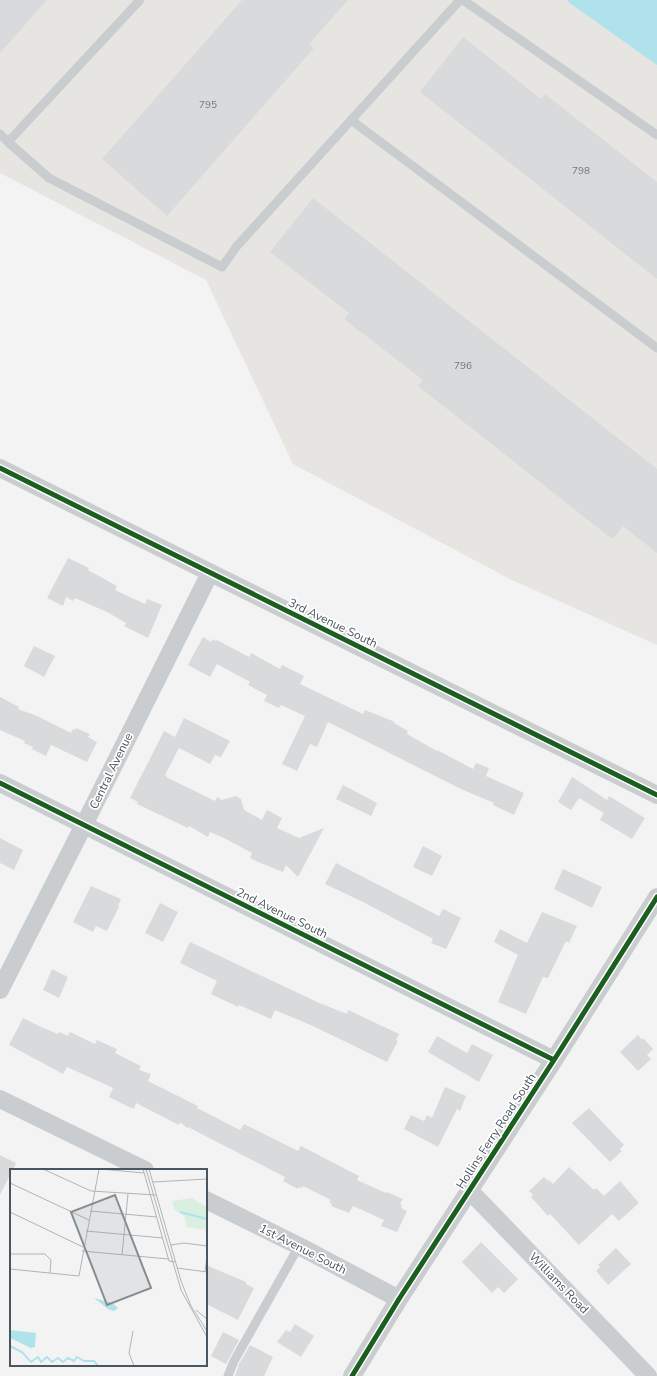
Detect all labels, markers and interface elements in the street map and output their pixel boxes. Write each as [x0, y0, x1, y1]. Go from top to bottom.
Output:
house number: 795 [199, 98, 217, 112]
house number: 798 [572, 164, 590, 178]
house number: 796 [454, 359, 472, 373]
street label: 3rd Avenue South [286, 594, 380, 652]
street label: Central Avenue [86, 730, 136, 812]
street label: 2nd Avenue South [234, 884, 330, 942]
street label: Hollins Ferry Road South [452, 1070, 540, 1192]
inset map [10, 1169, 207, 1366]
street label: 1st Avenue South [257, 1220, 349, 1278]
street label: Williams Road [526, 1249, 592, 1317]

